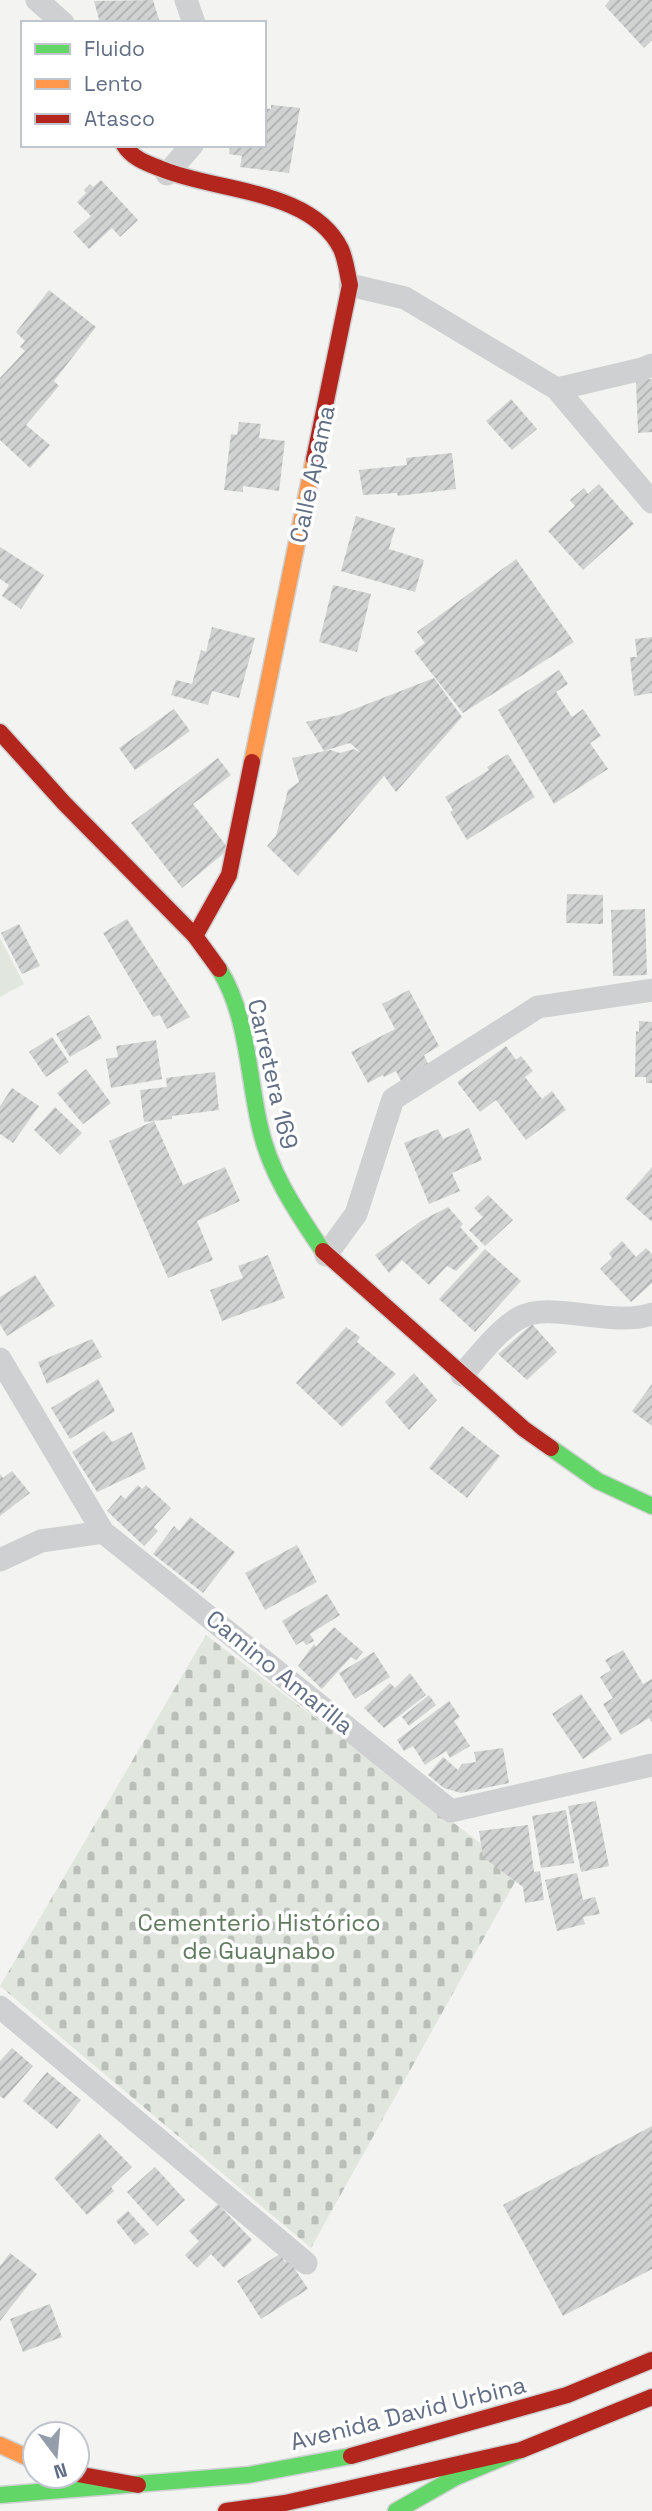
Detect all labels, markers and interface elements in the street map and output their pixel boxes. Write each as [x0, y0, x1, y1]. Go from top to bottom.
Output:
legend [21, 21, 266, 147]
text: Fluido [84, 35, 145, 62]
text: Lento [84, 70, 143, 97]
text: Atasco [84, 105, 155, 132]
street label: Calle Apama [282, 402, 342, 546]
street label: Carretera 169 [241, 996, 305, 1152]
street label: Camino Amarilla [200, 1603, 360, 1741]
park label: Cementerio Histórico de Guaynabo [137, 1907, 381, 1966]
street label: Avenida David Urbina [287, 2369, 529, 2457]
north arrow [21, 2420, 91, 2490]
text: N [51, 2457, 70, 2485]

